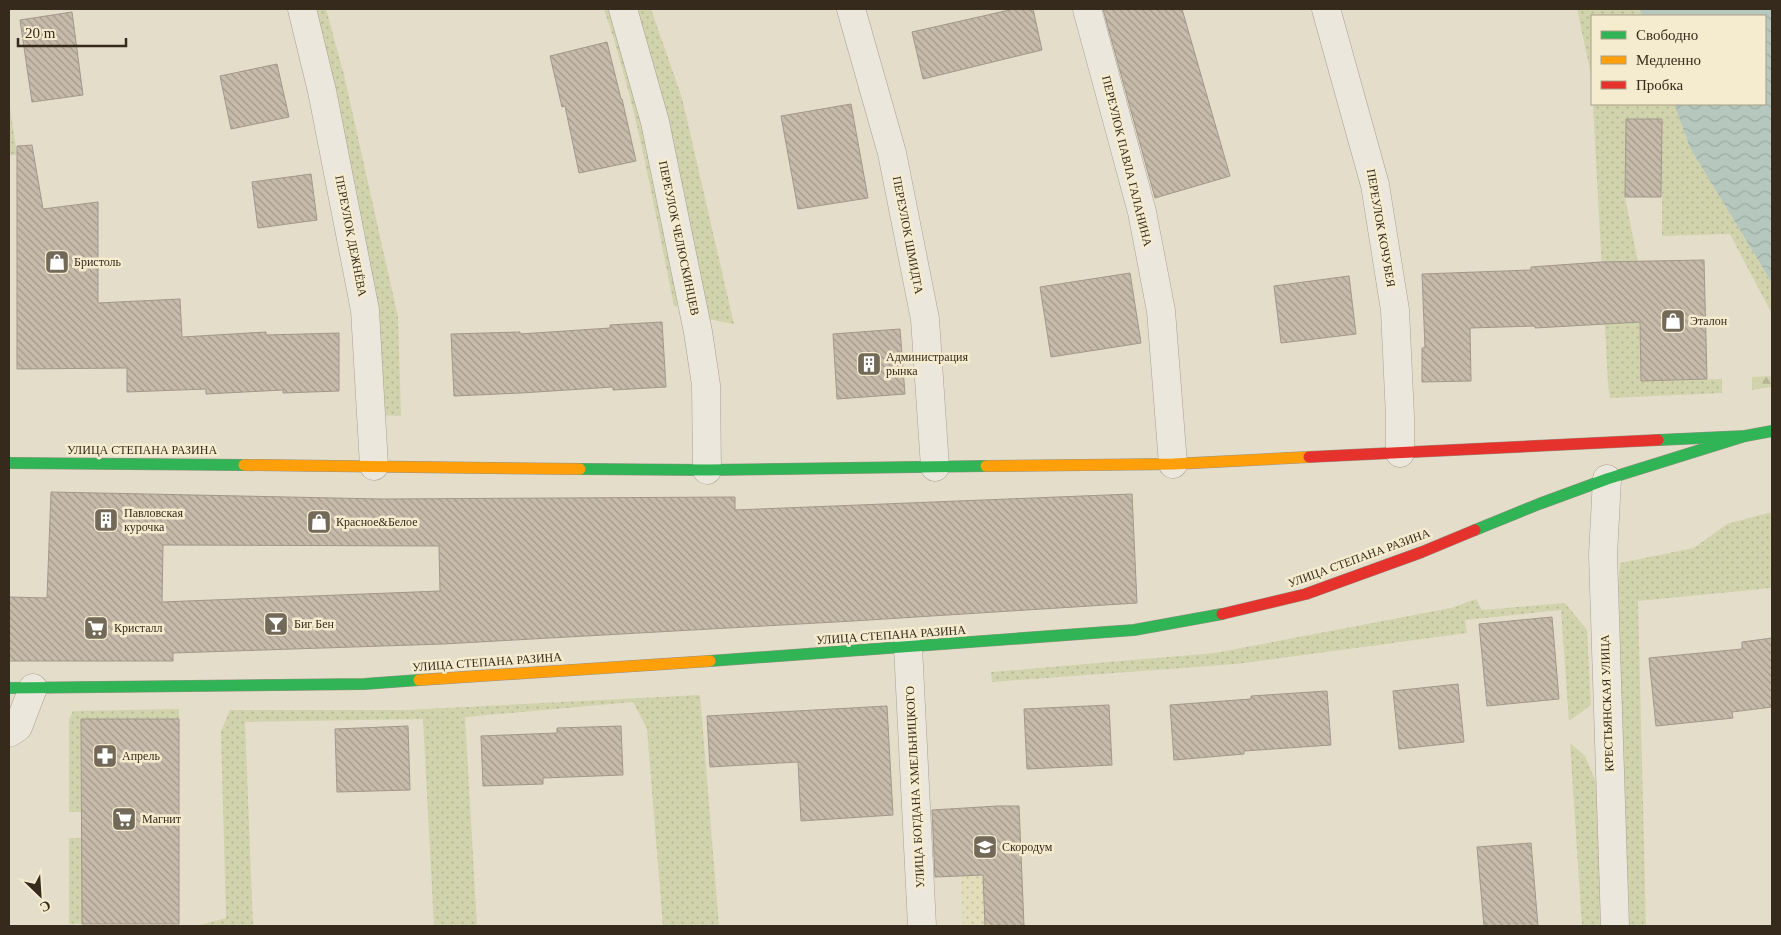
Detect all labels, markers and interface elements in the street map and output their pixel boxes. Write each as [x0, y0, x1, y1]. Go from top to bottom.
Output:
scale bar [18, 15, 125, 47]
legend [1591, 15, 1766, 105]
text: 20 m [25, 25, 56, 41]
text: Свободно [1636, 27, 1698, 43]
text: Медленно [1636, 52, 1701, 68]
street label: ПЕРЕУЛОК ПАВЛА ГАЛАНИНА [1099, 74, 1155, 248]
text: Пробка [1636, 77, 1684, 93]
street label: ПЕРЕУЛОК ЧЕЛЮСКИНЦЕВ [656, 159, 702, 317]
street label: ПЕРЕУЛОК КОЧУБЕЯ [1364, 168, 1398, 288]
street label: ПЕРЕУЛОК ДЕЖНЁВА [332, 174, 370, 298]
street label: ПЕРЕУЛОК ШМИДТА [890, 175, 926, 296]
shop icon: Бристоль [44, 249, 70, 275]
place label: Бристоль [74, 255, 122, 269]
shop icon: Эталон [1660, 308, 1686, 334]
place label: Эталон [1690, 314, 1728, 328]
place label: Администрация рынка [886, 350, 969, 378]
building icon: Администрация рынка [856, 351, 882, 377]
street label: УЛИЦА СТЕПАНА РАЗИНА [67, 443, 217, 457]
place label: Павловская курочка [124, 506, 183, 534]
building icon: Павловская курочка [93, 507, 119, 533]
shop icon: Красное&Белое [306, 509, 332, 535]
place label: Красное&Белое [336, 515, 418, 529]
street label: УЛИЦА СТЕПАНА РАЗИНА [1286, 526, 1432, 590]
bar icon: Биг Бен [263, 611, 289, 637]
supermarket icon: Кристалл [83, 615, 109, 641]
place label: Биг Бен [294, 617, 334, 631]
place label: Кристалл [114, 621, 163, 635]
street label: УЛИЦА СТЕПАНА РАЗИНА [816, 623, 967, 647]
street label: КРЕСТЬЯНСКАЯ УЛИЦА [1598, 634, 1616, 772]
street label: УЛИЦА СТЕПАНА РАЗИНА [412, 650, 563, 674]
street label: УЛИЦА БОГДАНА ХМЕЛЬНИЦКОГО [903, 685, 927, 888]
pharmacy icon: Апрель [92, 743, 118, 769]
place label: Апрель [122, 749, 160, 763]
supermarket icon: Магнит [111, 806, 137, 832]
place label: Магнит [142, 812, 182, 826]
school or university icon: Скородум [972, 834, 998, 860]
place label: Скородум [1002, 840, 1053, 854]
north arrow [15, 870, 65, 920]
text: С [38, 897, 53, 915]

